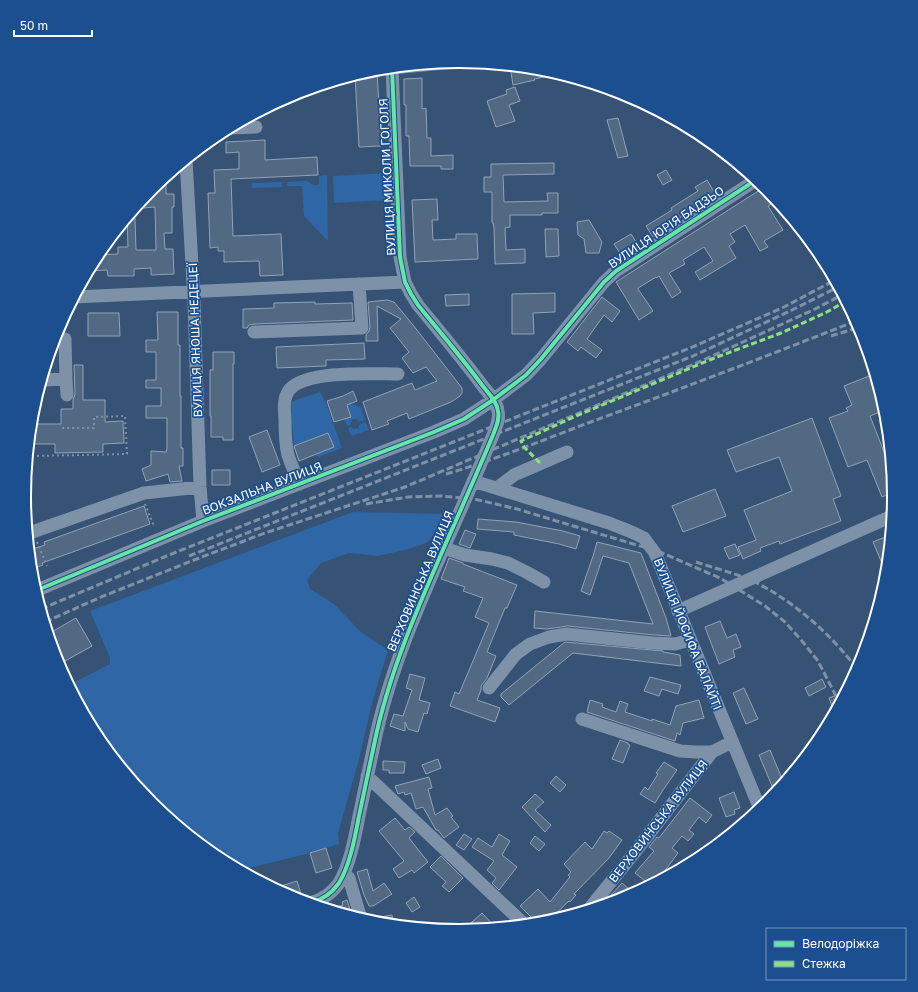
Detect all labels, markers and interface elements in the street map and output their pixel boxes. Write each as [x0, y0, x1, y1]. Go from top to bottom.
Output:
scale bar [14, 12, 92, 38]
text: 50 m [20, 18, 48, 33]
street label: ВУЛИЦЯ МИКОЛИ ГОГОЛЯ [375, 98, 399, 256]
street label: ВУЛИЦЯ ЮРІЯ БАДЗЬО [605, 183, 727, 271]
street label: ВУЛИЦЯ ЯНОША НЕДЕЦЕЇ [185, 262, 205, 418]
street label: ВОКЗАЛЬНА ВУЛИЦЯ [200, 458, 324, 518]
street label: ВЕРХОВИНСЬКА ВУЛИЦЯ [383, 508, 457, 654]
street label: ВУЛИЦЯ ЙОСИФА БАЛАЙТІ [651, 556, 725, 712]
street label: ВЕРХОВИНСЬКА ВУЛИЦЯ [605, 757, 711, 885]
legend [766, 928, 906, 980]
text: Велодоріжка [802, 936, 879, 951]
text: Стежка [802, 956, 846, 971]

